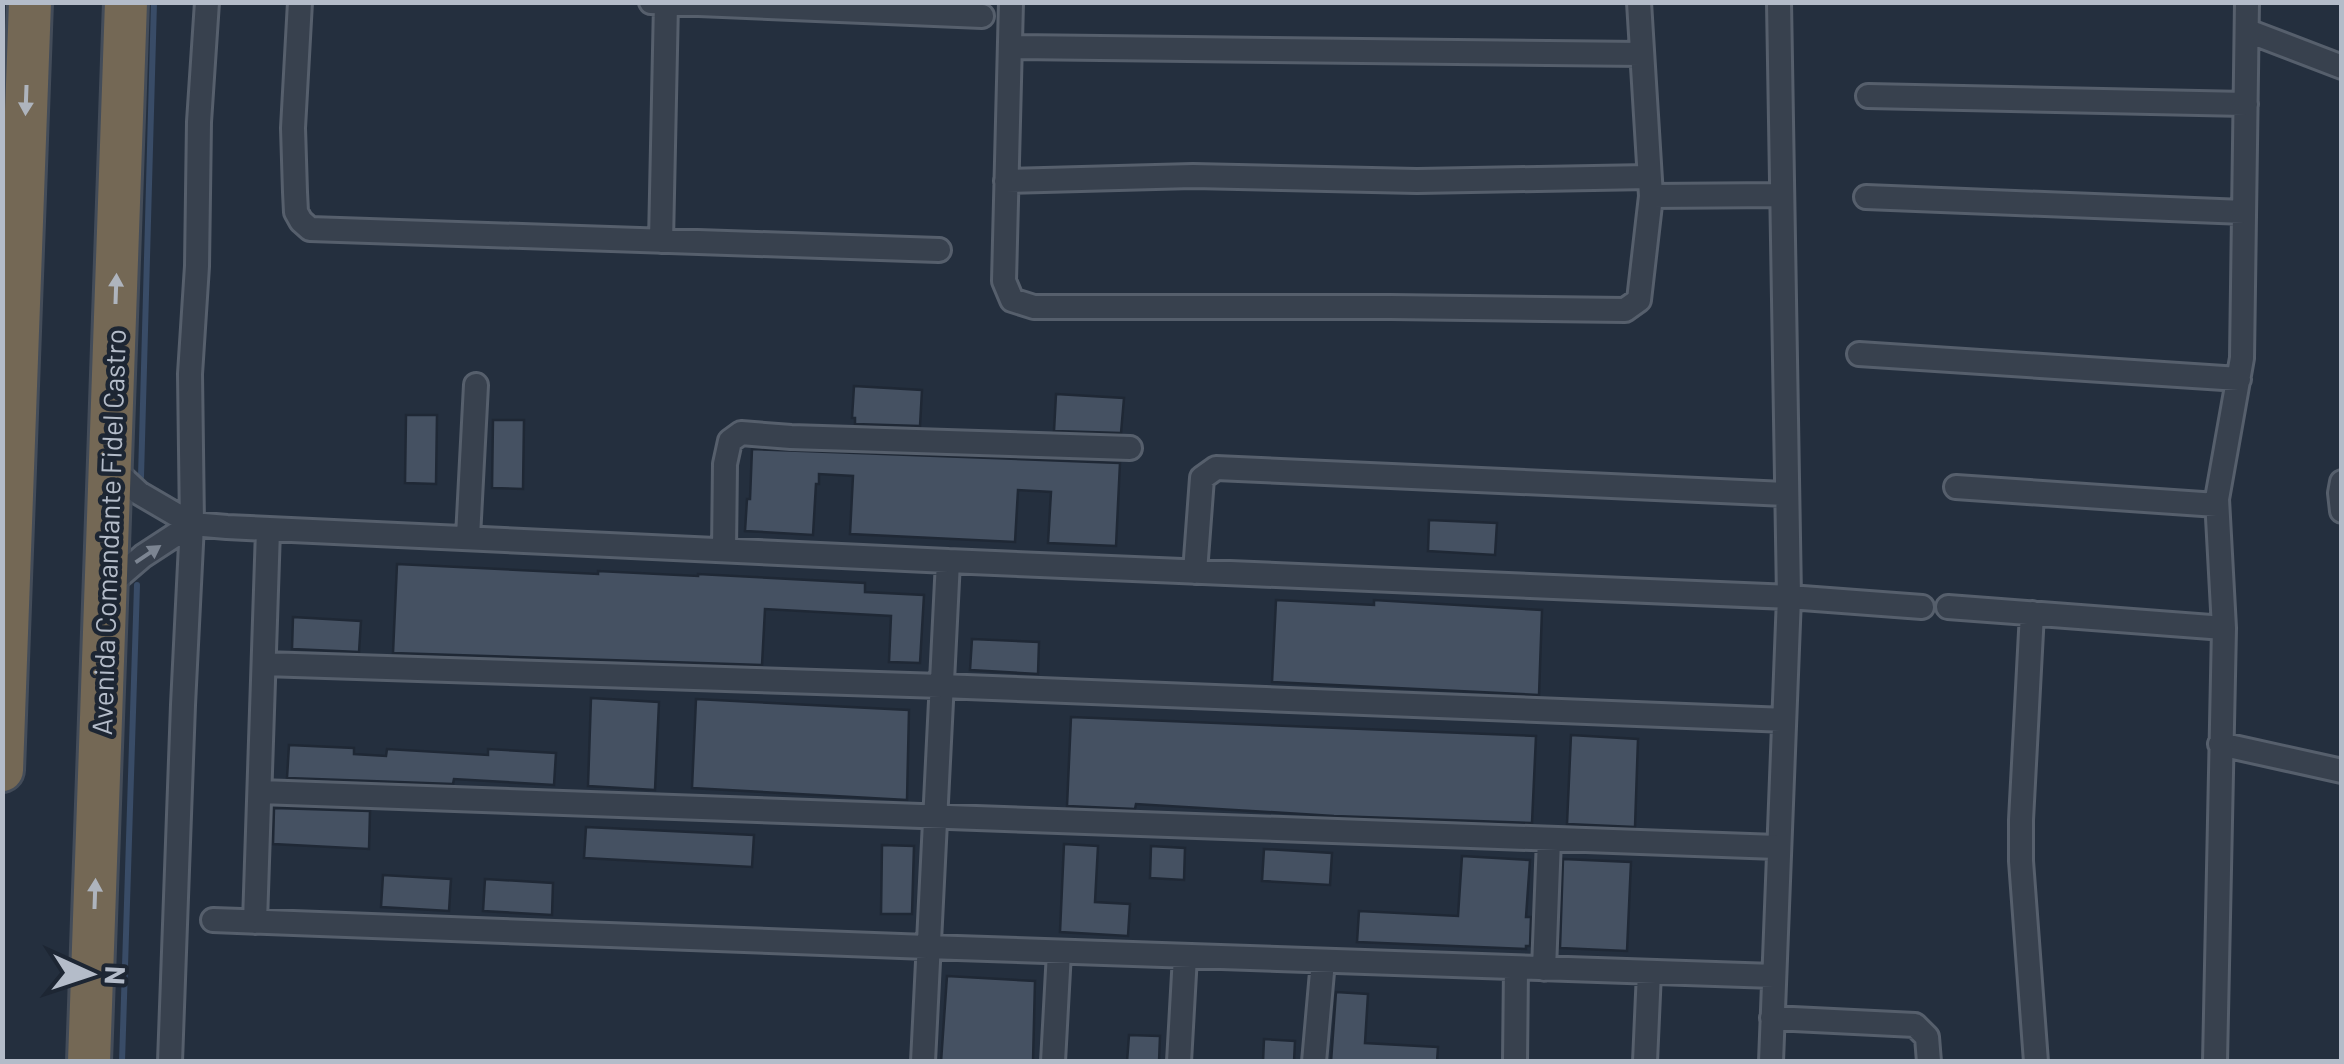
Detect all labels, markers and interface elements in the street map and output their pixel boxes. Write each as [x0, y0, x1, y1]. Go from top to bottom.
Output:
one-way arrow [18, 84, 34, 116]
one-way arrow [108, 273, 124, 305]
street label: Avenida Comandante Fidel Castro [84, 328, 132, 736]
one-way arrow [135, 546, 162, 564]
one-way arrow [88, 878, 104, 910]
north arrow [40, 924, 140, 1024]
text: N [99, 965, 133, 986]

